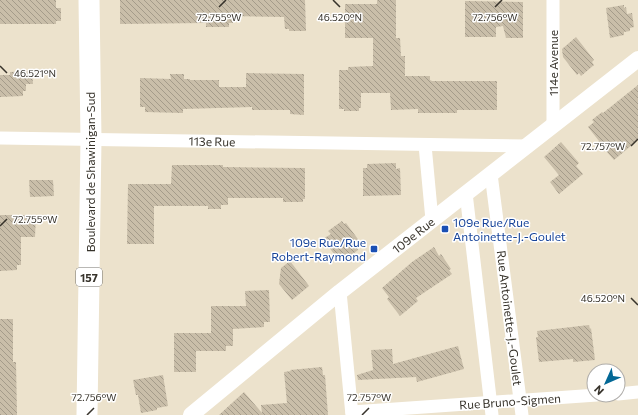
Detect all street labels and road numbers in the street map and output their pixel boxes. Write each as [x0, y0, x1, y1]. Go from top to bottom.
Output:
street label: 114e Avenue [546, 30, 560, 96]
street label: Boulevard de Shawinigan-Sud [83, 92, 97, 252]
street label: 113e Rue [189, 134, 235, 148]
street label: 109e Rue [389, 214, 437, 256]
street label: Rue Antoinette-J.-Goulet [494, 250, 525, 387]
road number: 157 [76, 268, 102, 286]
street label: Rue Bruno-Sigmen [459, 390, 561, 412]

